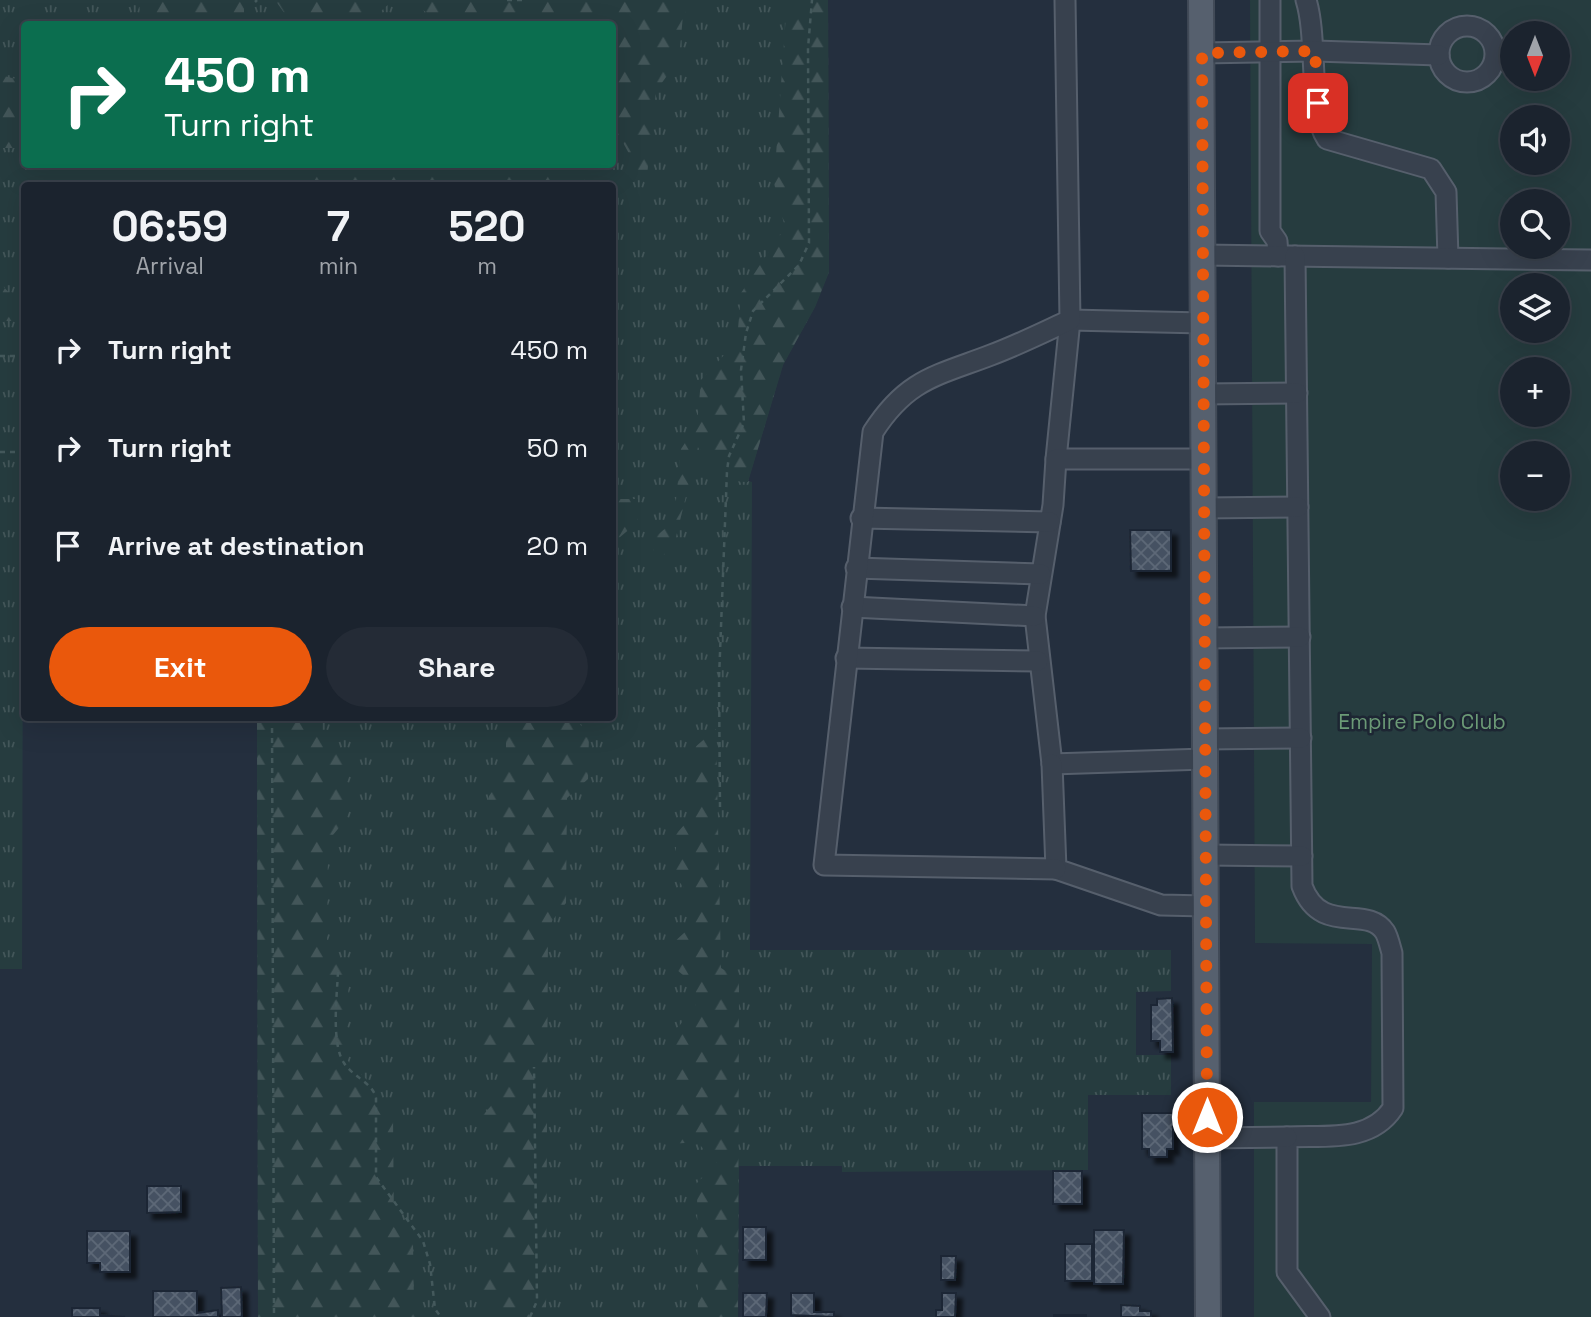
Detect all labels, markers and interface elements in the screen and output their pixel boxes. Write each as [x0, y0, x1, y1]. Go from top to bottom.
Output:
north arrow [1500, 21, 1570, 91]
map controls [1500, 21, 1570, 511]
text: 450 m [164, 44, 311, 106]
icon: right [49, 49, 140, 140]
pin [1288, 73, 1348, 133]
icon: arrive [1299, 84, 1337, 122]
text: Turn right [164, 105, 314, 145]
button: sound [1500, 105, 1570, 175]
button: search [1500, 189, 1570, 259]
text: 06:59 [111, 200, 228, 253]
text: 7 [327, 200, 350, 253]
text: 520 [449, 200, 526, 253]
text: Arrival [136, 251, 204, 281]
text: min [319, 251, 358, 281]
text: m [477, 251, 497, 281]
button: layers [1500, 273, 1570, 343]
icon: right [49, 331, 87, 369]
text: Turn right [108, 333, 232, 367]
text: 450 m [510, 333, 588, 367]
button: + [1500, 357, 1570, 427]
icon: right [49, 429, 87, 467]
text: Turn right [108, 431, 232, 465]
text: 50 m [527, 431, 588, 465]
button: − [1500, 441, 1570, 511]
icon: arrive [49, 527, 87, 565]
text: Arrive at destination [108, 529, 365, 563]
text: 20 m [527, 529, 588, 563]
button: Exit [49, 627, 312, 707]
button: Share [326, 627, 588, 707]
park label: Empire Polo Club [1338, 708, 1506, 735]
position arrow [1170, 1080, 1244, 1154]

